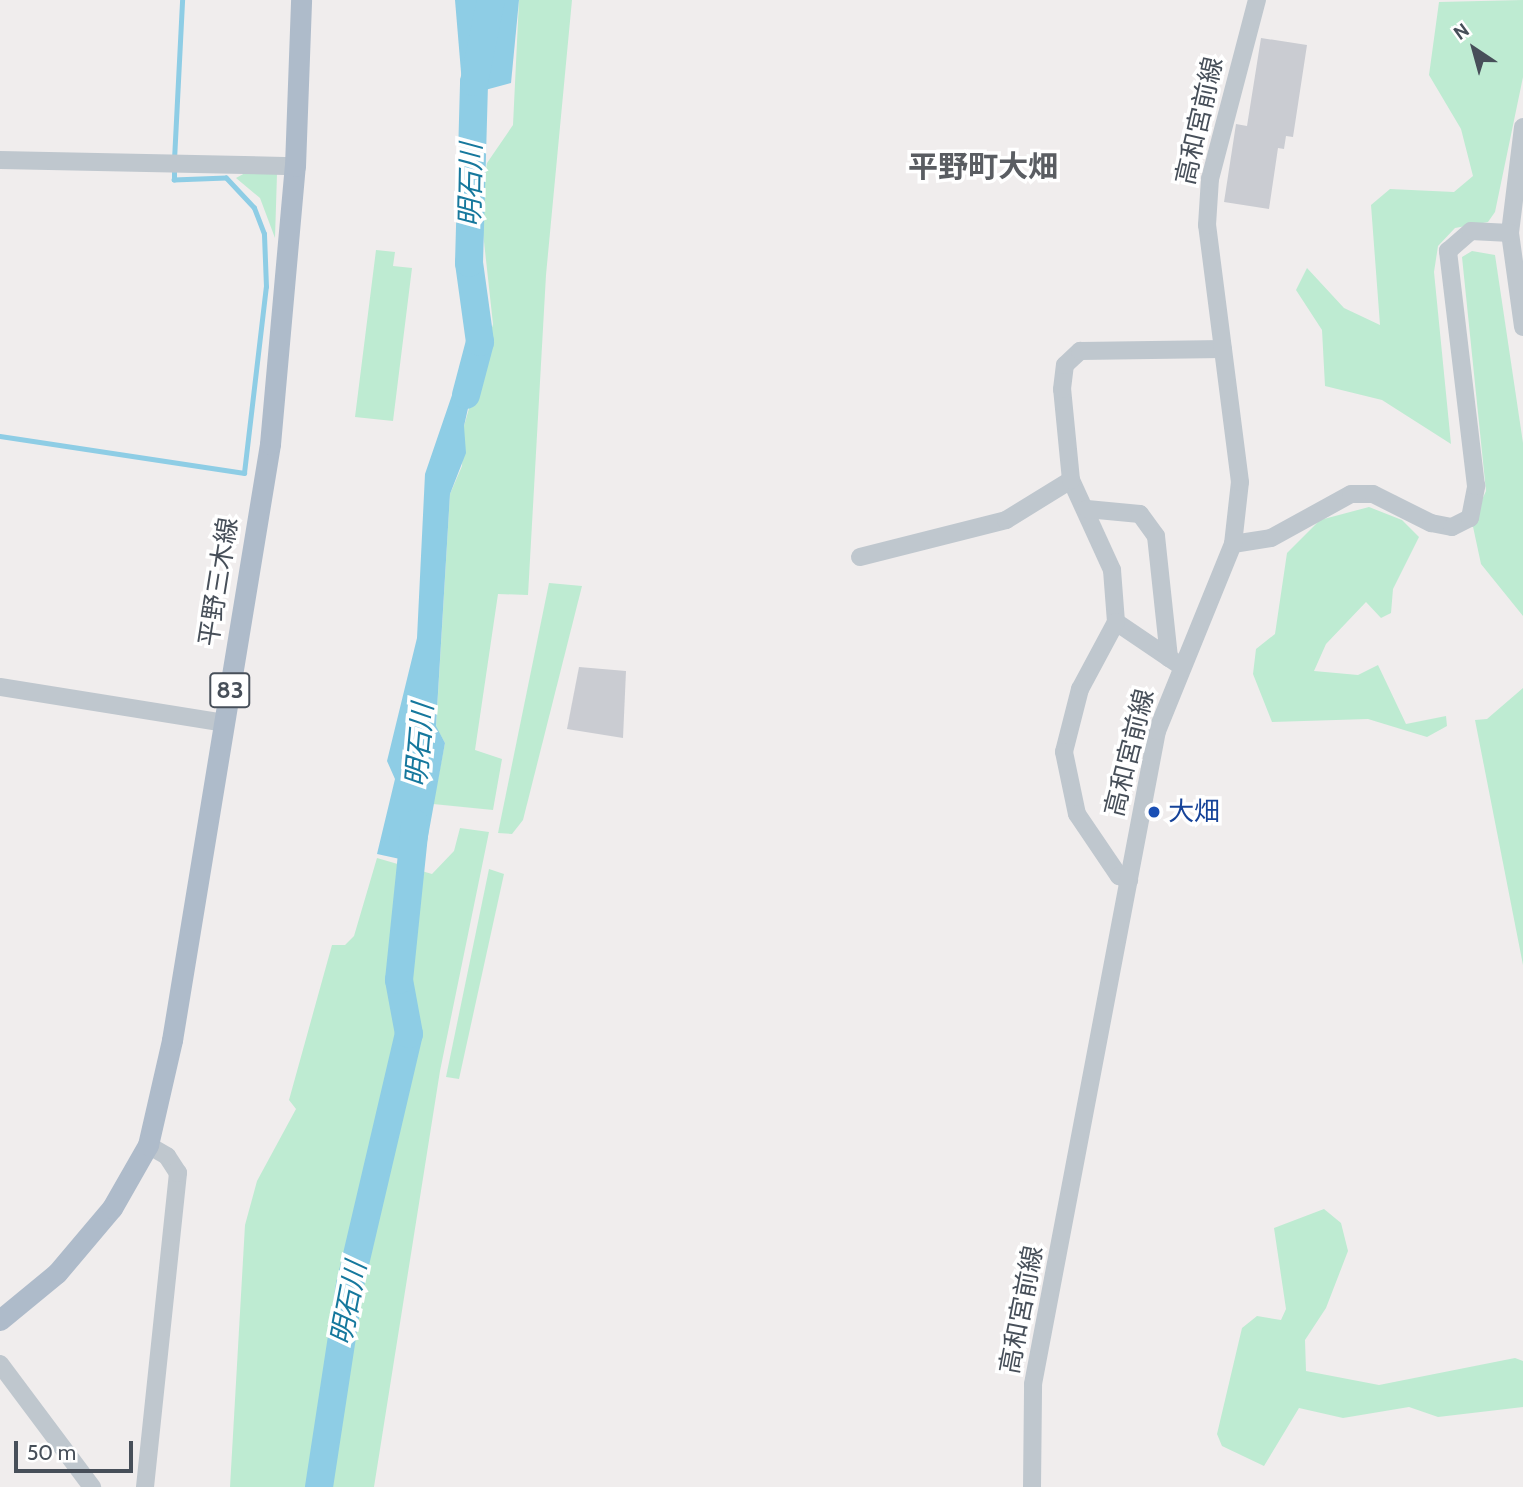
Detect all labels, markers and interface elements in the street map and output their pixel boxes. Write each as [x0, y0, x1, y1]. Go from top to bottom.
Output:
north arrow [1439, 14, 1509, 84]
text: N [1449, 18, 1474, 45]
street label: 高和宮前線 [1170, 54, 1230, 188]
water label: 明石川 [452, 143, 488, 227]
district label: 平野町大畑 [908, 149, 1058, 185]
street label: 平野三木線 [193, 515, 245, 649]
road number: 83 [209, 670, 251, 710]
street label: 高和宮前線 [1099, 686, 1161, 820]
water label: 明石川 [399, 702, 439, 788]
place label: 大畑 [1168, 796, 1220, 828]
marker: 大畑 [1146, 804, 1162, 820]
street label: 高和宮前線 [994, 1243, 1050, 1377]
water label: 明石川 [323, 1259, 373, 1347]
scale bar [18, 1428, 136, 1472]
text: 50 m [27, 1440, 76, 1465]

